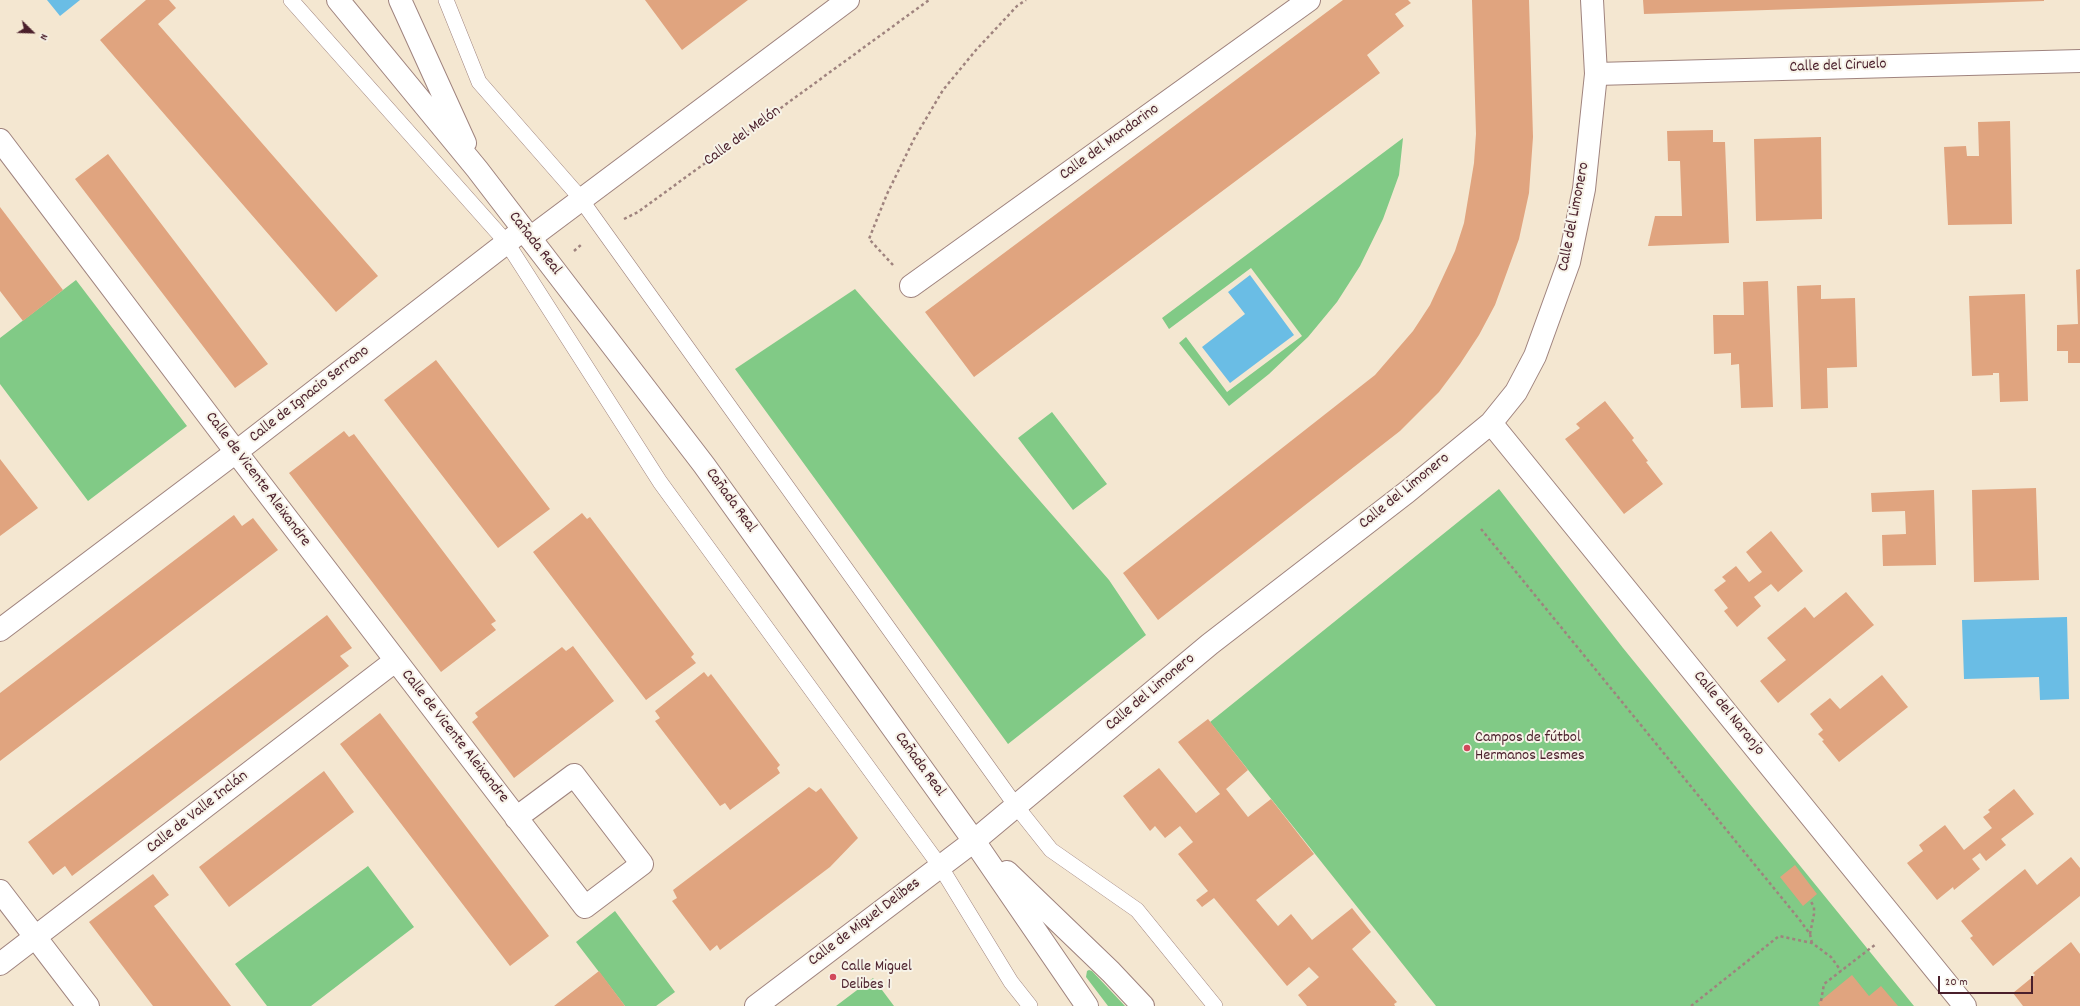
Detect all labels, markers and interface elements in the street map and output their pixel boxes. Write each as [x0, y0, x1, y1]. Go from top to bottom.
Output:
north arrow [12, 12, 52, 52]
text: N [35, 31, 51, 42]
street label: Calle del Ciruelo [1789, 56, 1887, 78]
street label: Calle del Mandarino [1056, 100, 1164, 186]
street label: Calle del Melón [701, 103, 785, 171]
street label: Calle del Limonero [1555, 161, 1595, 273]
street label: Cañada Real [503, 208, 565, 280]
street label: Calle de Ignacio Serrano [246, 342, 374, 448]
street label: Calle de Vicente Aleixandre [200, 409, 314, 551]
street label: Calle del Limonero [1356, 450, 1454, 534]
street label: Cañada Real [700, 465, 760, 537]
street label: Calle del Limonero [1102, 650, 1200, 736]
street label: Calle de Vicente Aleixandre [396, 667, 512, 807]
street label: Calle del Naranjo [1688, 668, 1768, 760]
street label: Cañada Real [889, 729, 949, 801]
place label: Campos de fútbol Hermanos Lesmes [1475, 729, 1585, 767]
marker: Campos de fútbol Hermanos Lesmes [1462, 743, 1472, 753]
street label: Calle de Valle Inclán [143, 767, 253, 859]
street label: Calle de Miguel Delibes [805, 875, 925, 971]
place label: Calle Miguel Delibes 1 [841, 958, 912, 996]
scale bar [1940, 968, 2035, 994]
marker: Calle Miguel Delibes 1 [828, 972, 838, 982]
text: 20 m [1945, 974, 1968, 991]

